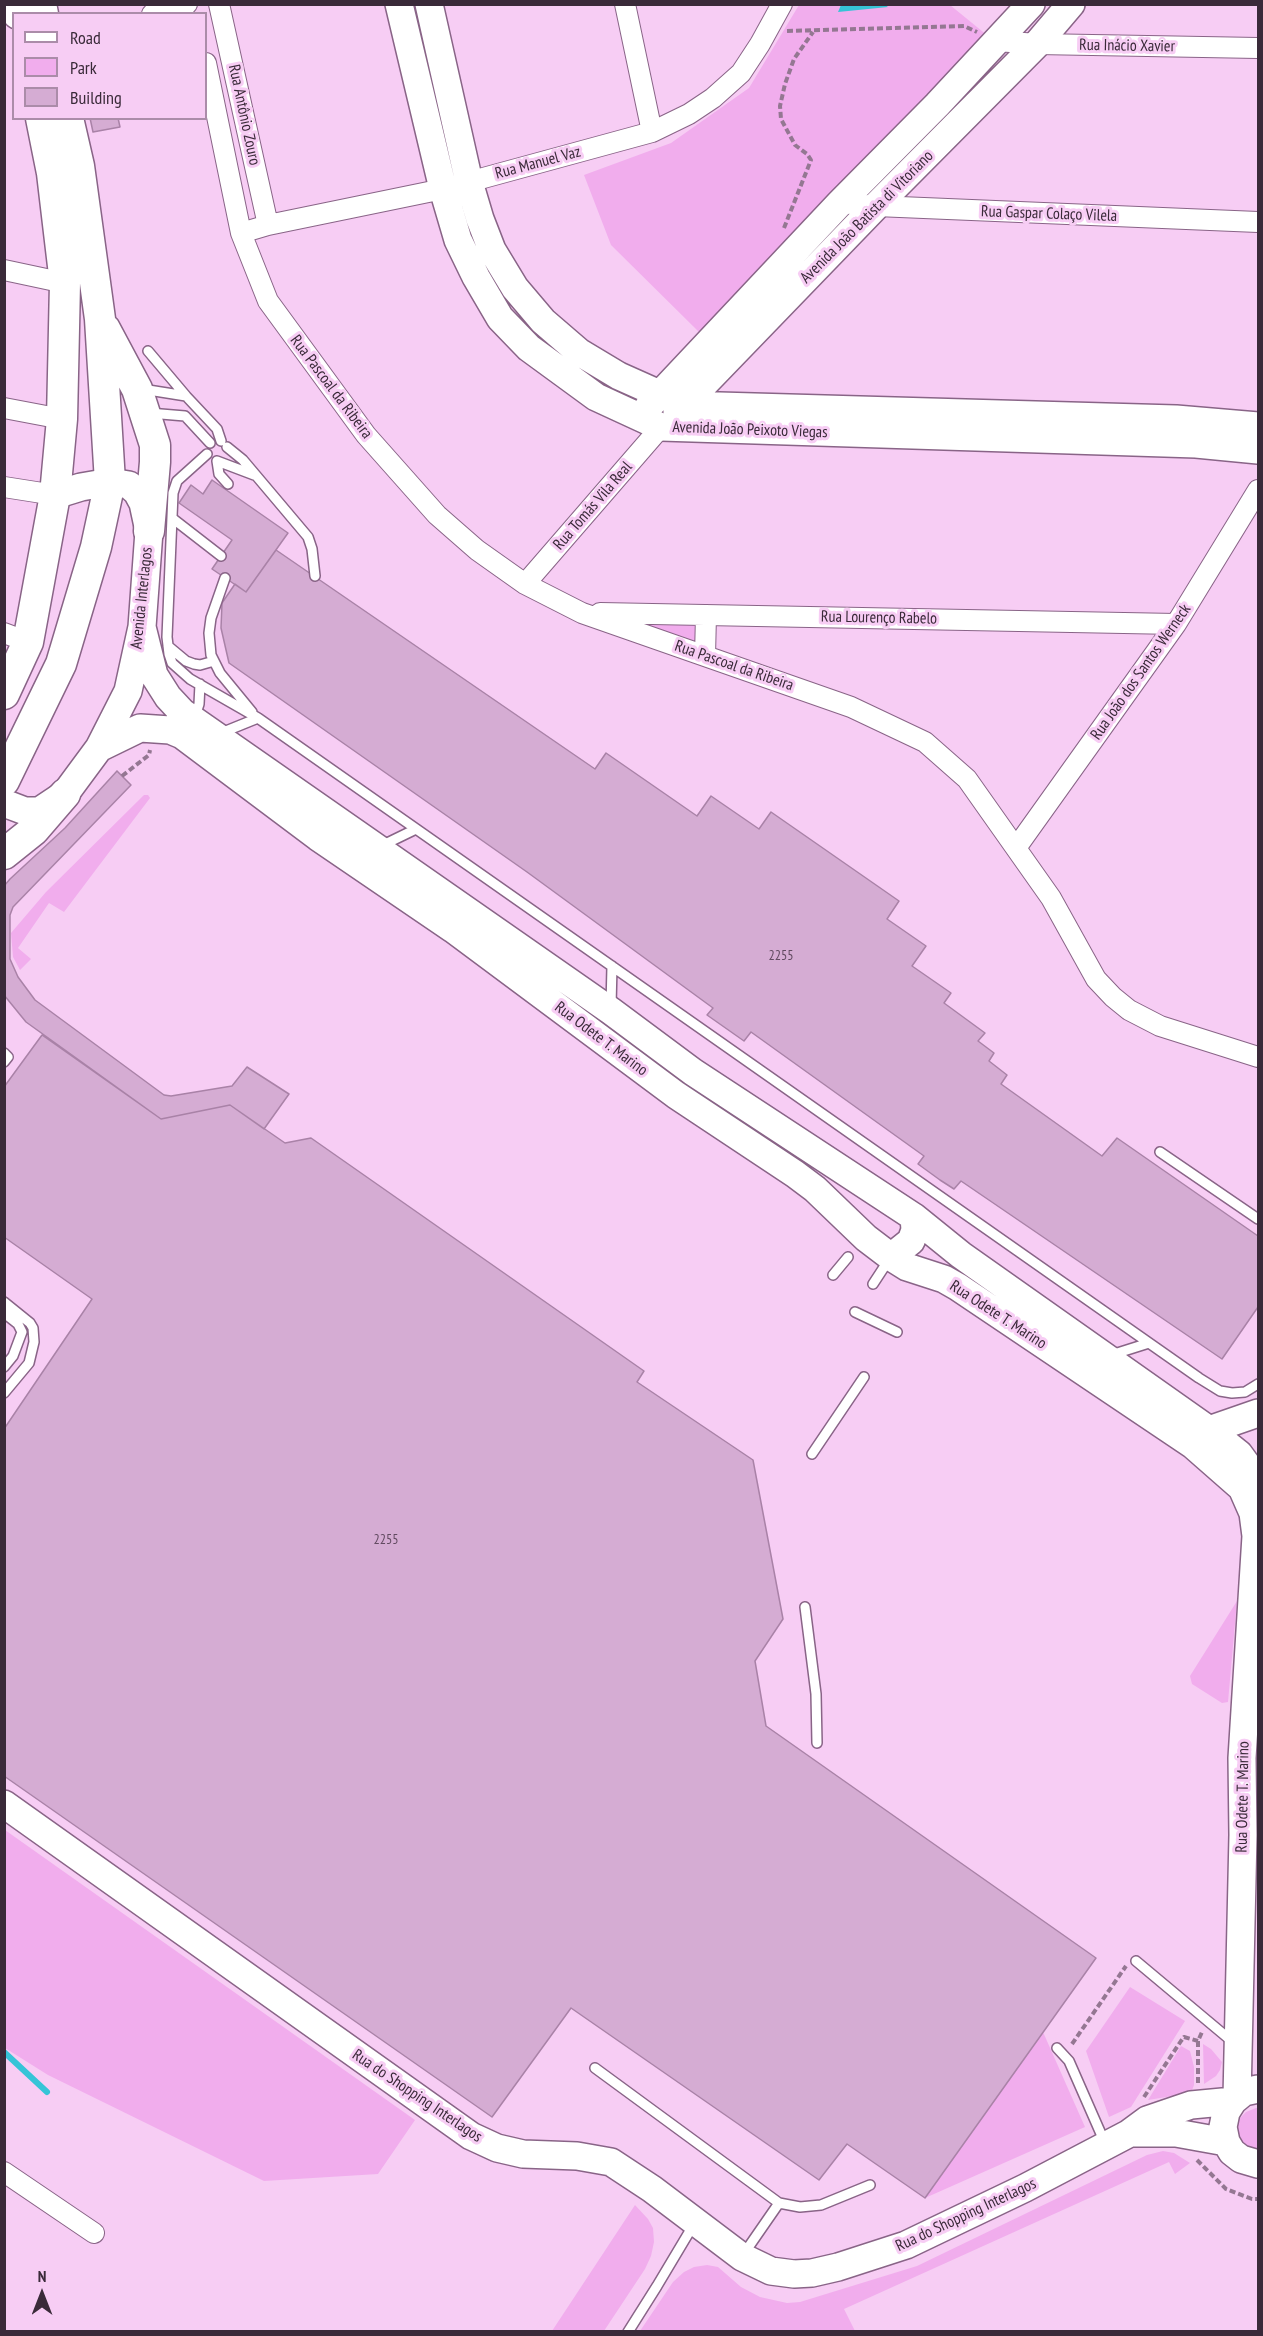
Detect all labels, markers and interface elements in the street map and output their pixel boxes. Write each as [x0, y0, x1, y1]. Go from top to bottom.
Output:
legend [12, 12, 207, 120]
text: Road [70, 26, 101, 49]
street label: Rua Inácio Xavier [1079, 36, 1175, 56]
text: Park [70, 56, 97, 79]
street label: Rua Antônio Zouro [224, 63, 264, 167]
text: Building [70, 86, 122, 109]
street label: Rua Manuel Vaz [493, 142, 583, 184]
street label: Avenida João Batista di Vitoriano [797, 147, 937, 287]
street label: Rua Gaspar Colaço Vilela [981, 202, 1117, 226]
street label: Rua Pascoal da Ribeira [286, 331, 376, 443]
street label: Avenida João Peixoto Viegas [672, 418, 828, 442]
street label: Rua Tomás Vila Real [549, 458, 637, 554]
street label: Avenida Interlagos [127, 546, 157, 650]
street label: Rua João dos Santos Werneck [1087, 600, 1195, 744]
street label: Rua Lourenço Rabelo [821, 607, 937, 629]
street label: Rua Pascoal da Ribeira [672, 637, 796, 695]
house number: 2255 [768, 948, 794, 964]
street label: Rua Odete T. Marino [551, 998, 651, 1080]
street label: Rua Odete T. Marino [946, 1277, 1050, 1353]
house number: 2255 [373, 1532, 399, 1548]
street label: Rua Odete T. Marino [1232, 1741, 1254, 1853]
street label: Rua do Shopping Interlagos [348, 2045, 486, 2147]
street label: Rua do Shopping Interlagos [893, 2174, 1039, 2256]
north arrow [12, 2264, 72, 2324]
text: N [38, 2266, 46, 2286]

